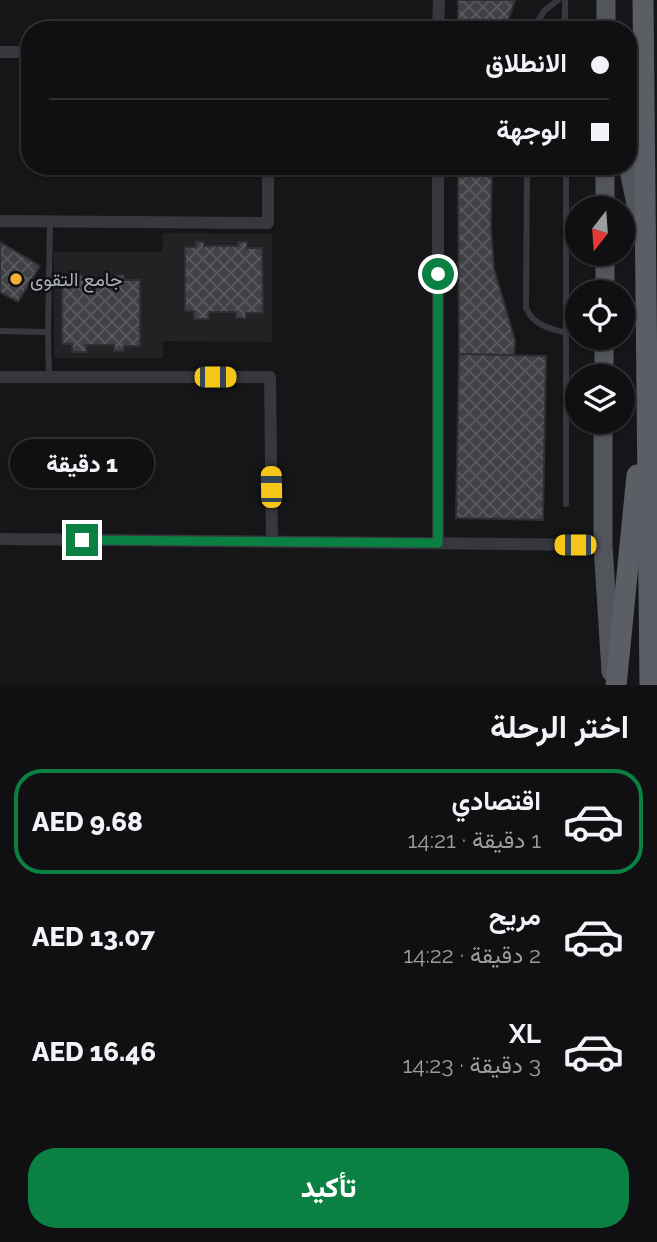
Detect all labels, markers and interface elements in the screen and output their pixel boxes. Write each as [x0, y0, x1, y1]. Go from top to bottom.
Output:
text: الانطلاق [485, 48, 567, 78]
text: الوجهة [496, 115, 567, 145]
north arrow [565, 196, 635, 266]
map controls [565, 196, 635, 434]
route start [422, 258, 454, 290]
place label: جامع التقوى [30, 268, 123, 293]
marker: جامع التقوى [8, 271, 24, 287]
button: locate [565, 280, 635, 350]
button: layers [565, 364, 635, 434]
car [195, 367, 237, 388]
callout: 1 دقيقة [10, 438, 154, 488]
text: 1 دقيقة [46, 450, 118, 477]
car [261, 466, 282, 508]
route end [66, 524, 98, 556]
car [555, 535, 597, 556]
text: اختر الرحلة [490, 708, 629, 745]
text: اقتصادي [452, 786, 541, 816]
icon: car [562, 790, 625, 853]
text: AED 9.68 [32, 807, 143, 837]
text: 1 دقيقة · 14:21 [407, 826, 541, 853]
text: مريح [489, 901, 541, 931]
icon: car [562, 905, 625, 968]
text: AED 13.07 [32, 922, 155, 952]
text: 2 دقيقة · 14:22 [403, 941, 541, 968]
text: XL [509, 1019, 541, 1049]
icon: car [562, 1020, 625, 1083]
text: AED 16.46 [32, 1037, 156, 1067]
text: 3 دقيقة · 14:23 [403, 1051, 541, 1078]
button: تأكيد [28, 1148, 629, 1228]

